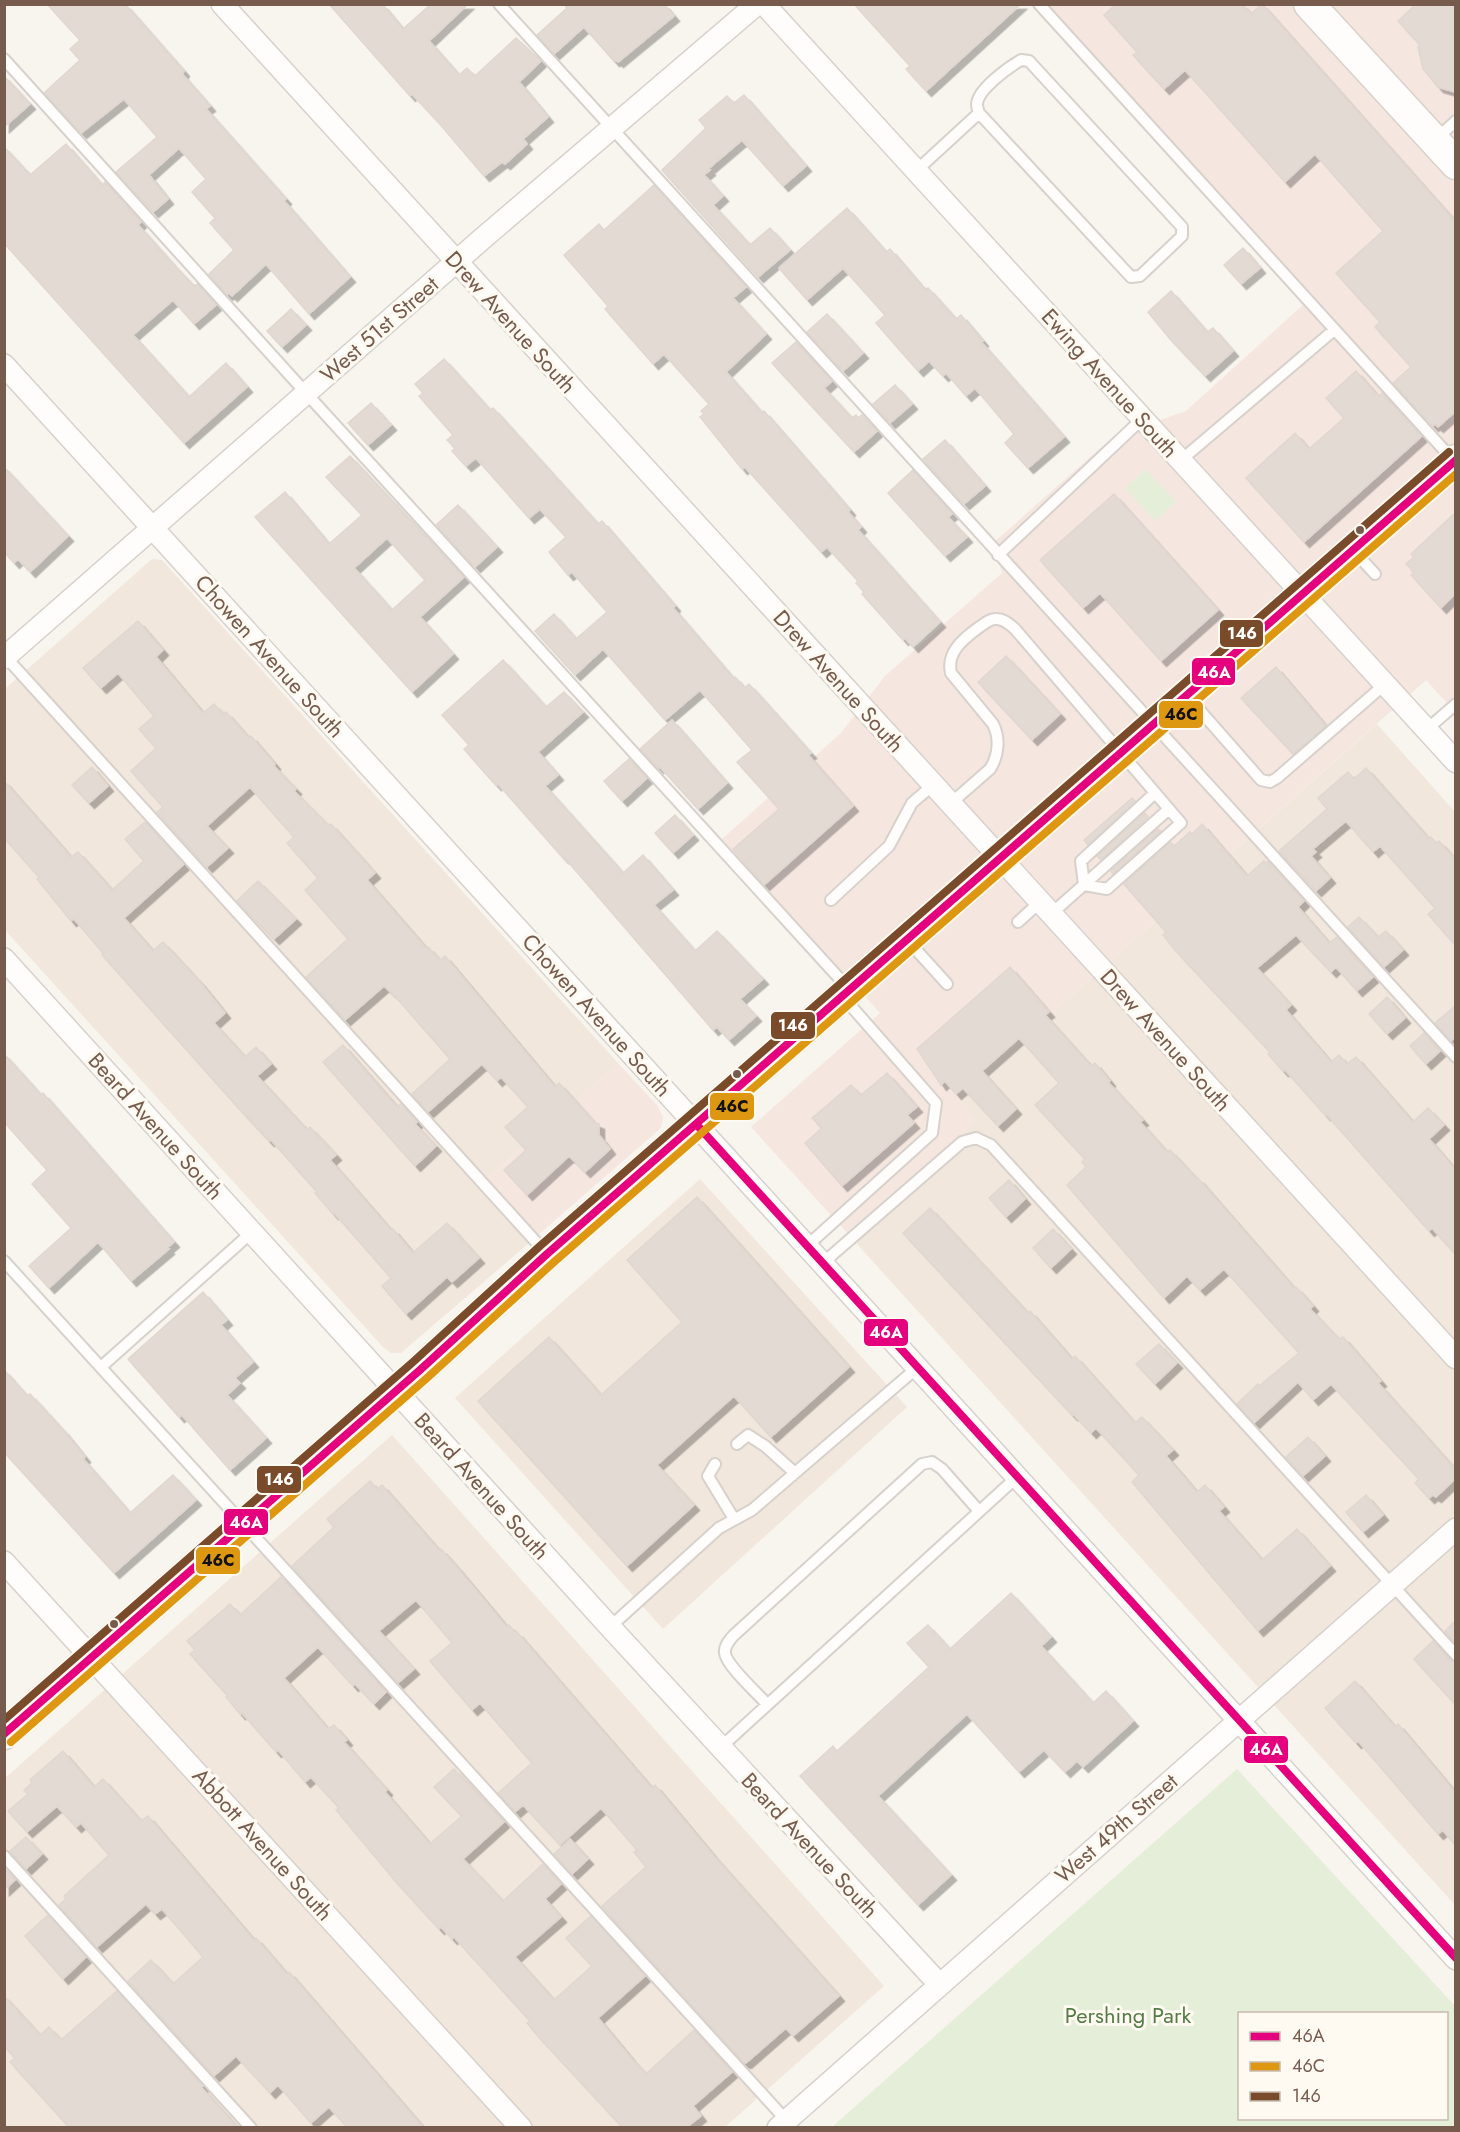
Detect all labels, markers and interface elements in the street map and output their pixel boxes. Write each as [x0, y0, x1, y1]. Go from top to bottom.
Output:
street label: Drew Avenue South [438, 244, 584, 400]
street label: West 51st Street [313, 268, 446, 390]
street label: Ewing Avenue South [1034, 301, 1186, 465]
unlabelled marker [1354, 524, 1366, 536]
street label: Chowen Avenue South [188, 567, 352, 745]
street label: Drew Avenue South [766, 603, 912, 759]
line badge: 146 [1219, 619, 1264, 648]
text: 146 [1227, 622, 1257, 645]
line badge: 46A [1191, 657, 1236, 686]
text: 46A [1197, 661, 1231, 684]
line badge: 46C [1158, 700, 1204, 729]
text: 46C [1164, 703, 1198, 726]
street label: Chowen Avenue South [515, 926, 679, 1104]
street label: Drew Avenue South [1093, 962, 1239, 1118]
line badge: 146 [770, 1011, 816, 1040]
text: 146 [778, 1014, 808, 1037]
street label: Beard Avenue South [81, 1045, 231, 1207]
unlabelled marker [731, 1068, 743, 1080]
line badge: 46C [709, 1092, 755, 1121]
text: 46C [715, 1095, 749, 1118]
line badge: 46A [863, 1318, 909, 1347]
text: 46A [869, 1321, 903, 1344]
street label: Beard Avenue South [407, 1405, 557, 1567]
line badge: 146 [256, 1465, 302, 1494]
text: 146 [264, 1468, 294, 1491]
line badge: 46A [223, 1508, 269, 1536]
text: 46A [229, 1511, 263, 1534]
line badge: 46C [195, 1546, 241, 1575]
text: 46C [201, 1549, 235, 1572]
unlabelled marker [108, 1618, 120, 1630]
line badge: 46A [1243, 1735, 1289, 1764]
text: 46A [1249, 1738, 1283, 1761]
street label: Abbott Avenue South [185, 1760, 341, 1928]
street label: Beard Avenue South [734, 1765, 886, 1925]
street label: West 49th Street [1048, 1765, 1185, 1890]
park label: Pershing Park [1065, 1999, 1191, 2031]
legend [1238, 2012, 1448, 2120]
text: 46A [1292, 2023, 1325, 2049]
text: 46C [1292, 2053, 1325, 2079]
text: 146 [1292, 2083, 1321, 2109]

